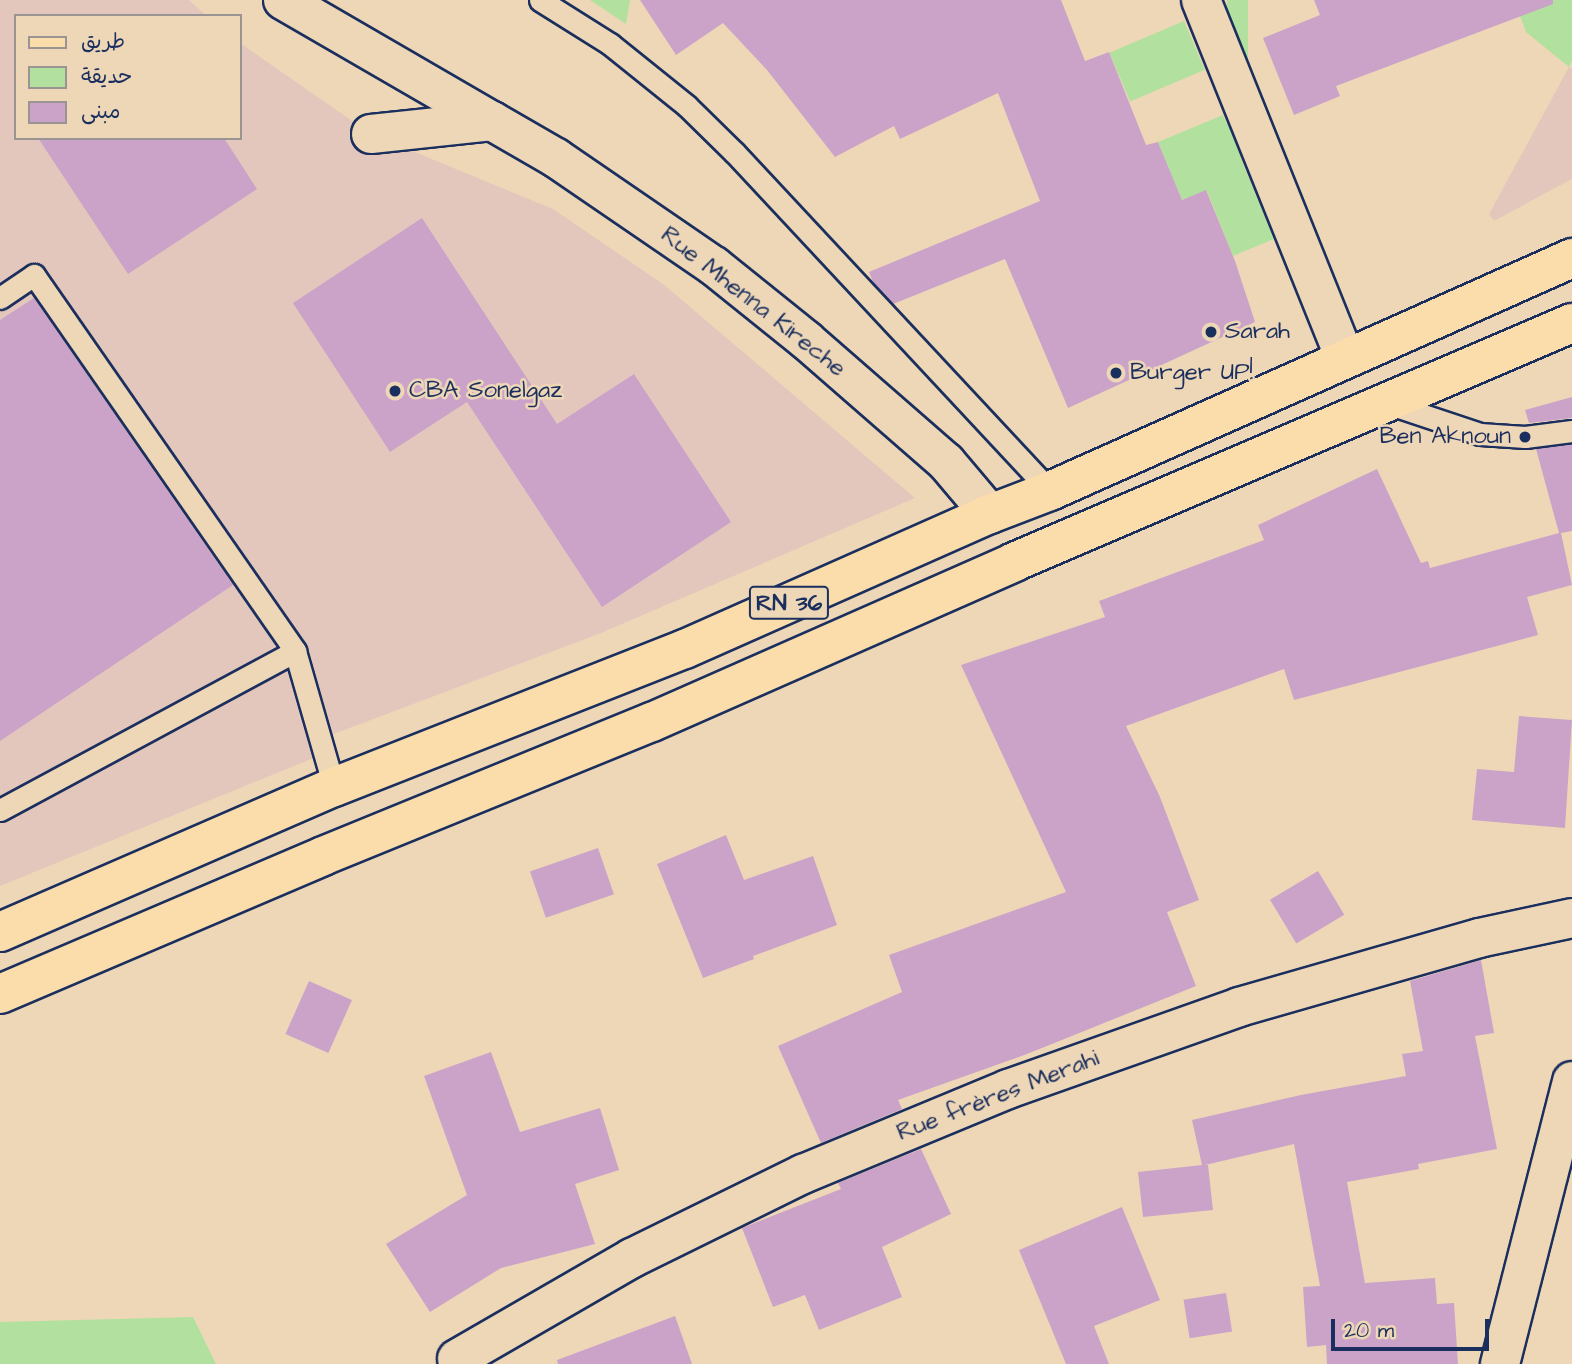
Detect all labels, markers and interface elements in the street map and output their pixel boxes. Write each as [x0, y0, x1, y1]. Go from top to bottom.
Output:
legend [14, 14, 242, 140]
text: طريق [81, 27, 125, 56]
text: حديقة [81, 62, 132, 91]
text: مبنى [81, 97, 120, 126]
street label: Rue Mhenna Kireche [655, 221, 851, 383]
place label: Sarah [1225, 318, 1290, 346]
marker: Sarah [1203, 324, 1219, 340]
place label: Burger UP! [1130, 359, 1253, 387]
marker: Burger UP! [1108, 365, 1124, 381]
place label: CBA Sonelgaz [409, 377, 562, 405]
marker: CBA Sonelgaz [387, 383, 403, 399]
place label: Ben Aknoun [1380, 423, 1511, 451]
marker: Ben Aknoun [1517, 429, 1533, 445]
road number: RN 36 [749, 583, 829, 622]
street label: Rue frères Merahi [893, 1044, 1103, 1148]
scale bar [1334, 1304, 1492, 1348]
text: 20 m [1344, 1316, 1394, 1345]

